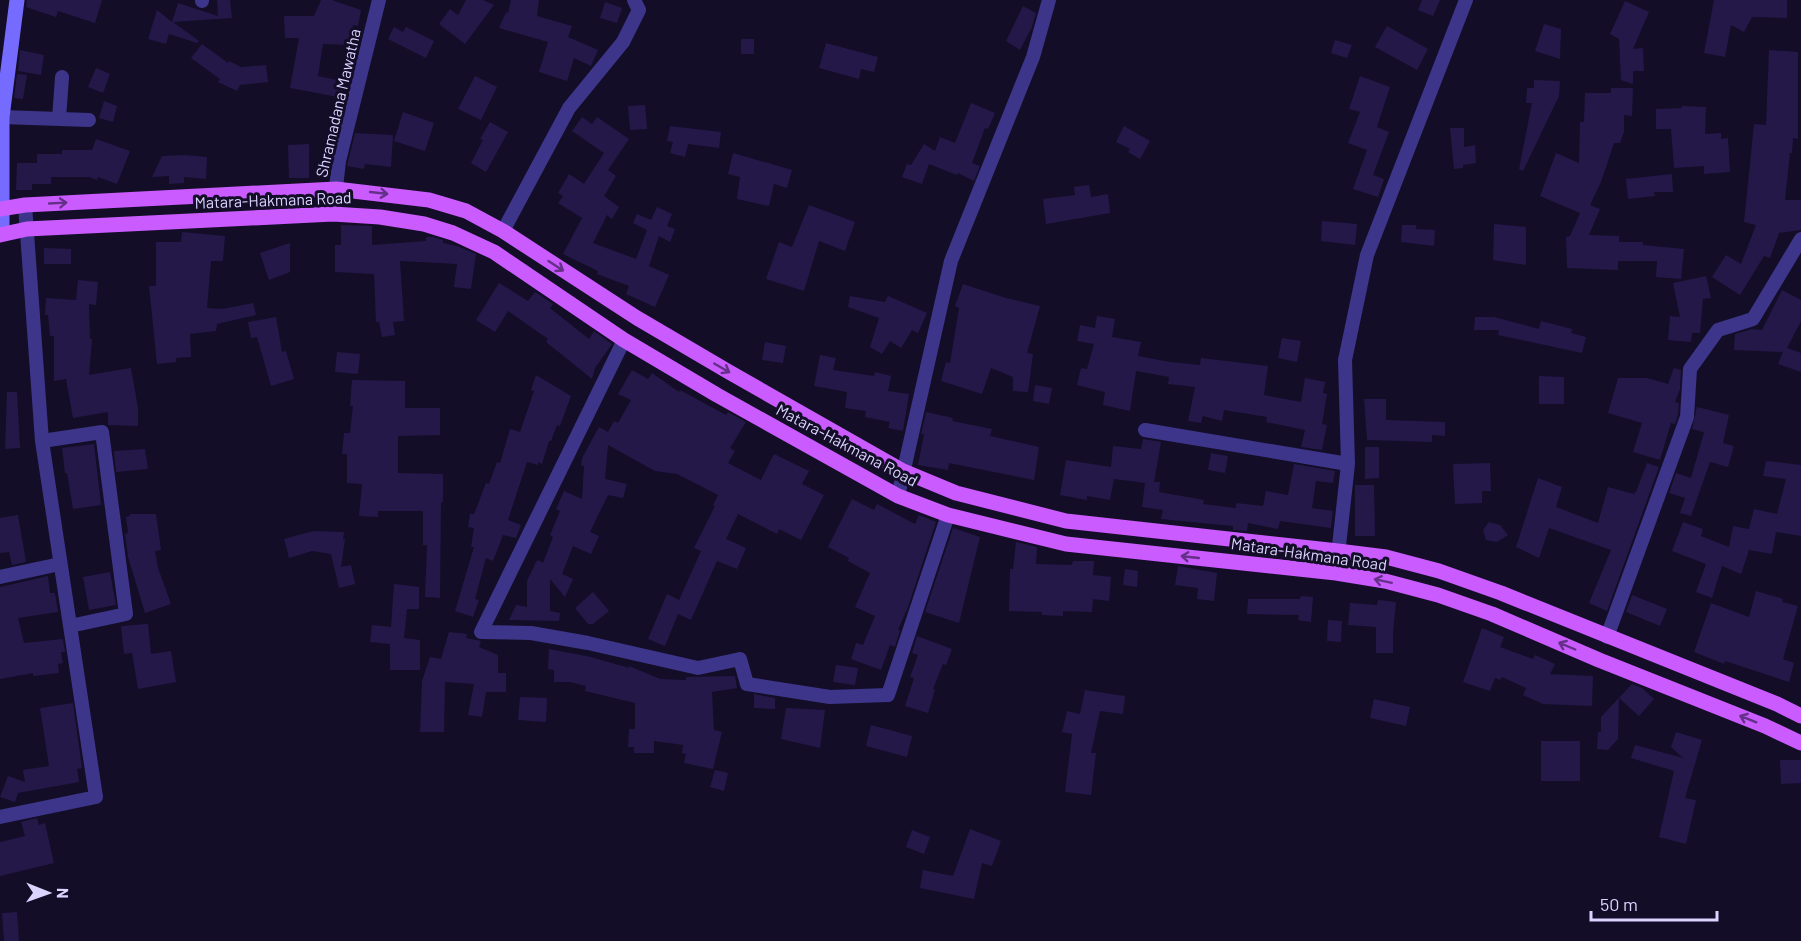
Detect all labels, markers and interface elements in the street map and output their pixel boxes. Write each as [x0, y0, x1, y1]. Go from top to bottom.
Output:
street label: Shramadana Mawatha [311, 27, 364, 179]
street label: Matara-Hakmana Road [194, 187, 352, 212]
one-way arrow [368, 188, 388, 199]
one-way arrow [48, 197, 68, 208]
one-way arrow [547, 260, 564, 272]
one-way arrow [713, 363, 730, 375]
street label: Matara-Hakmana Road [773, 399, 921, 490]
street label: Matara-Hakmana Road [1230, 533, 1388, 574]
one-way arrow [1181, 551, 1200, 562]
one-way arrow [1374, 575, 1393, 587]
one-way arrow [1558, 640, 1576, 652]
one-way arrow [1739, 713, 1758, 724]
north arrow [18, 863, 78, 923]
scale bar [1591, 884, 1717, 922]
text: N [54, 888, 73, 899]
text: 50 m [1600, 893, 1638, 915]

